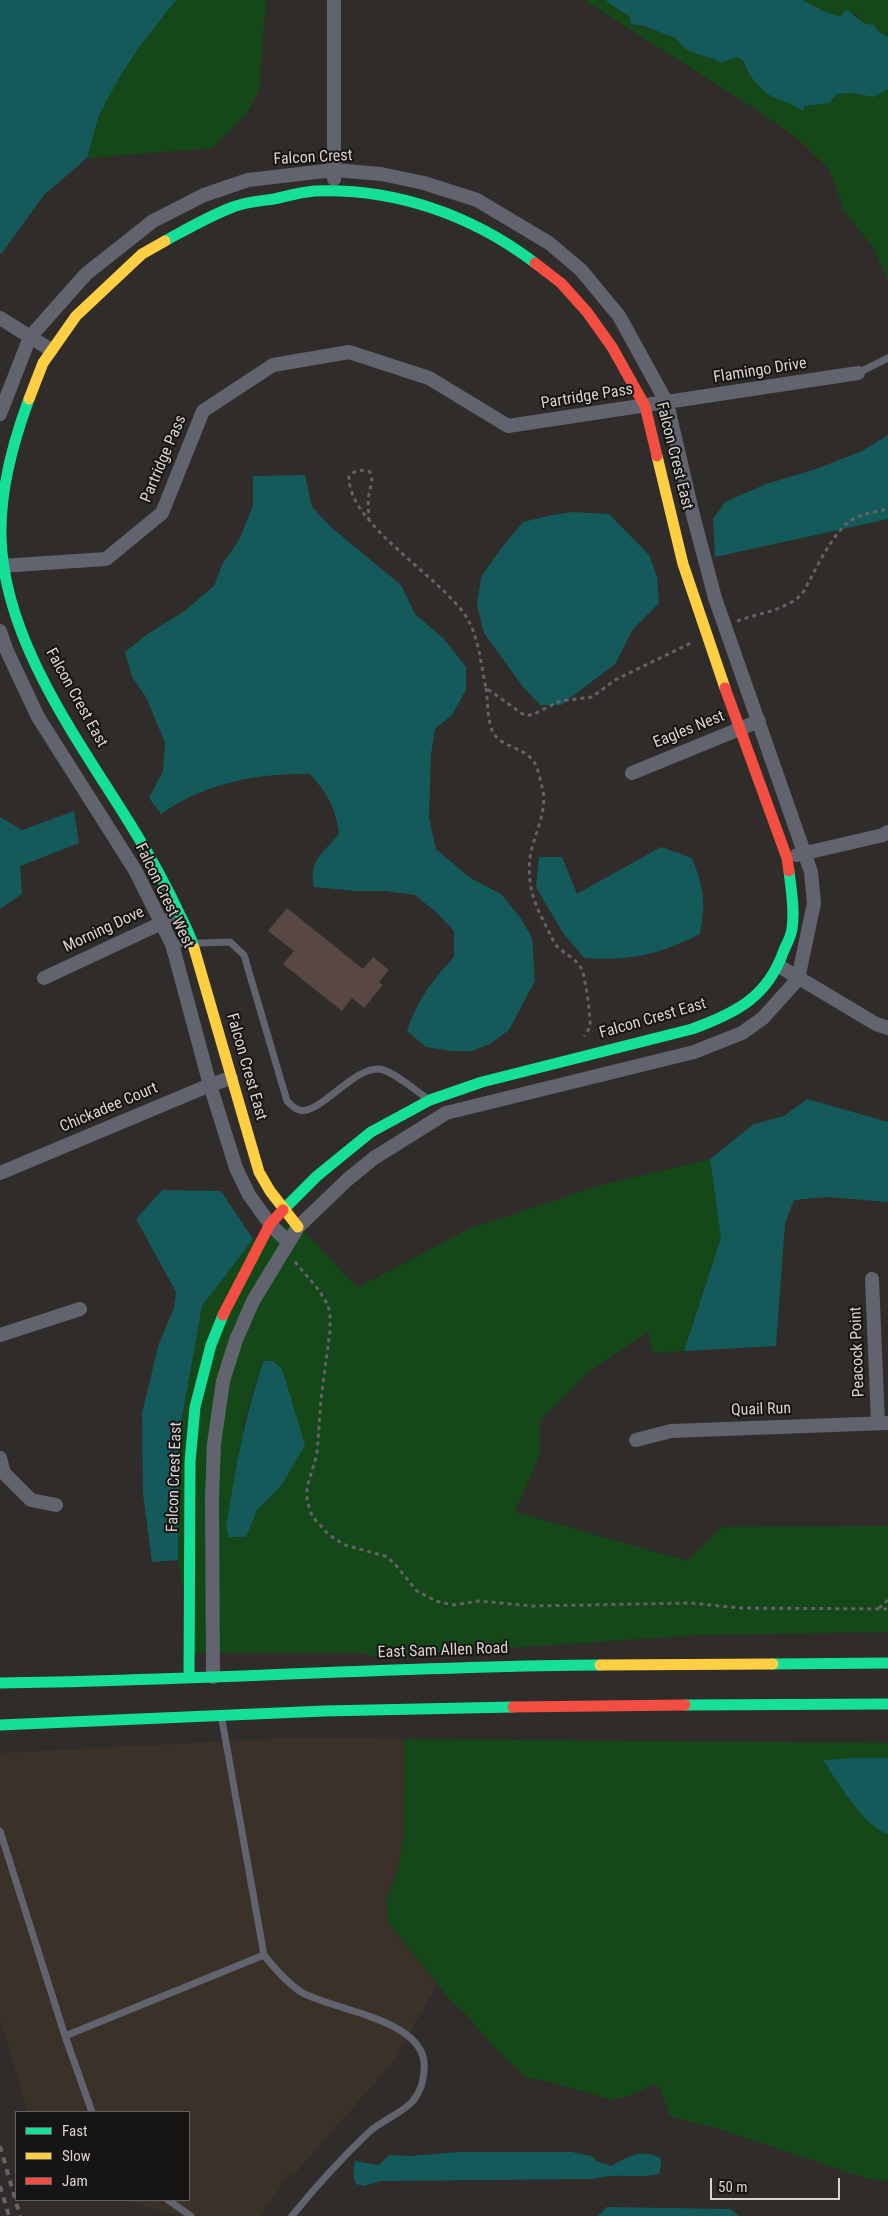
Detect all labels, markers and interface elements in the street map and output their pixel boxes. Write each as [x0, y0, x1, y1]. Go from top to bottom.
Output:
street label: Falcon Crest [273, 146, 353, 170]
street label: Flamingo Drive [712, 354, 808, 388]
street label: Partridge Pass [540, 380, 634, 414]
street label: Falcon Crest East [651, 400, 697, 512]
street label: Partridge Pass [137, 412, 191, 506]
street label: Falcon Crest East [41, 645, 111, 751]
street label: Eagles Nest [651, 707, 727, 753]
street label: Falcon Crest West [130, 841, 198, 951]
street label: Morning Dove [61, 903, 147, 957]
street label: Falcon Crest East [597, 995, 709, 1043]
street label: Falcon Crest East [222, 1011, 270, 1123]
street label: Chickadee Court [57, 1079, 161, 1137]
street label: Peacock Point [847, 1306, 869, 1398]
street label: Quail Run [731, 1399, 791, 1421]
street label: Falcon Crest East [163, 1422, 187, 1532]
street label: East Sam Allen Road [377, 1639, 509, 1663]
legend [15, 2111, 190, 2201]
text: Fast [62, 2122, 87, 2140]
text: Slow [62, 2147, 91, 2165]
scale bar [713, 2168, 843, 2200]
text: Jam [62, 2172, 88, 2190]
text: 50 m [718, 2178, 748, 2196]

